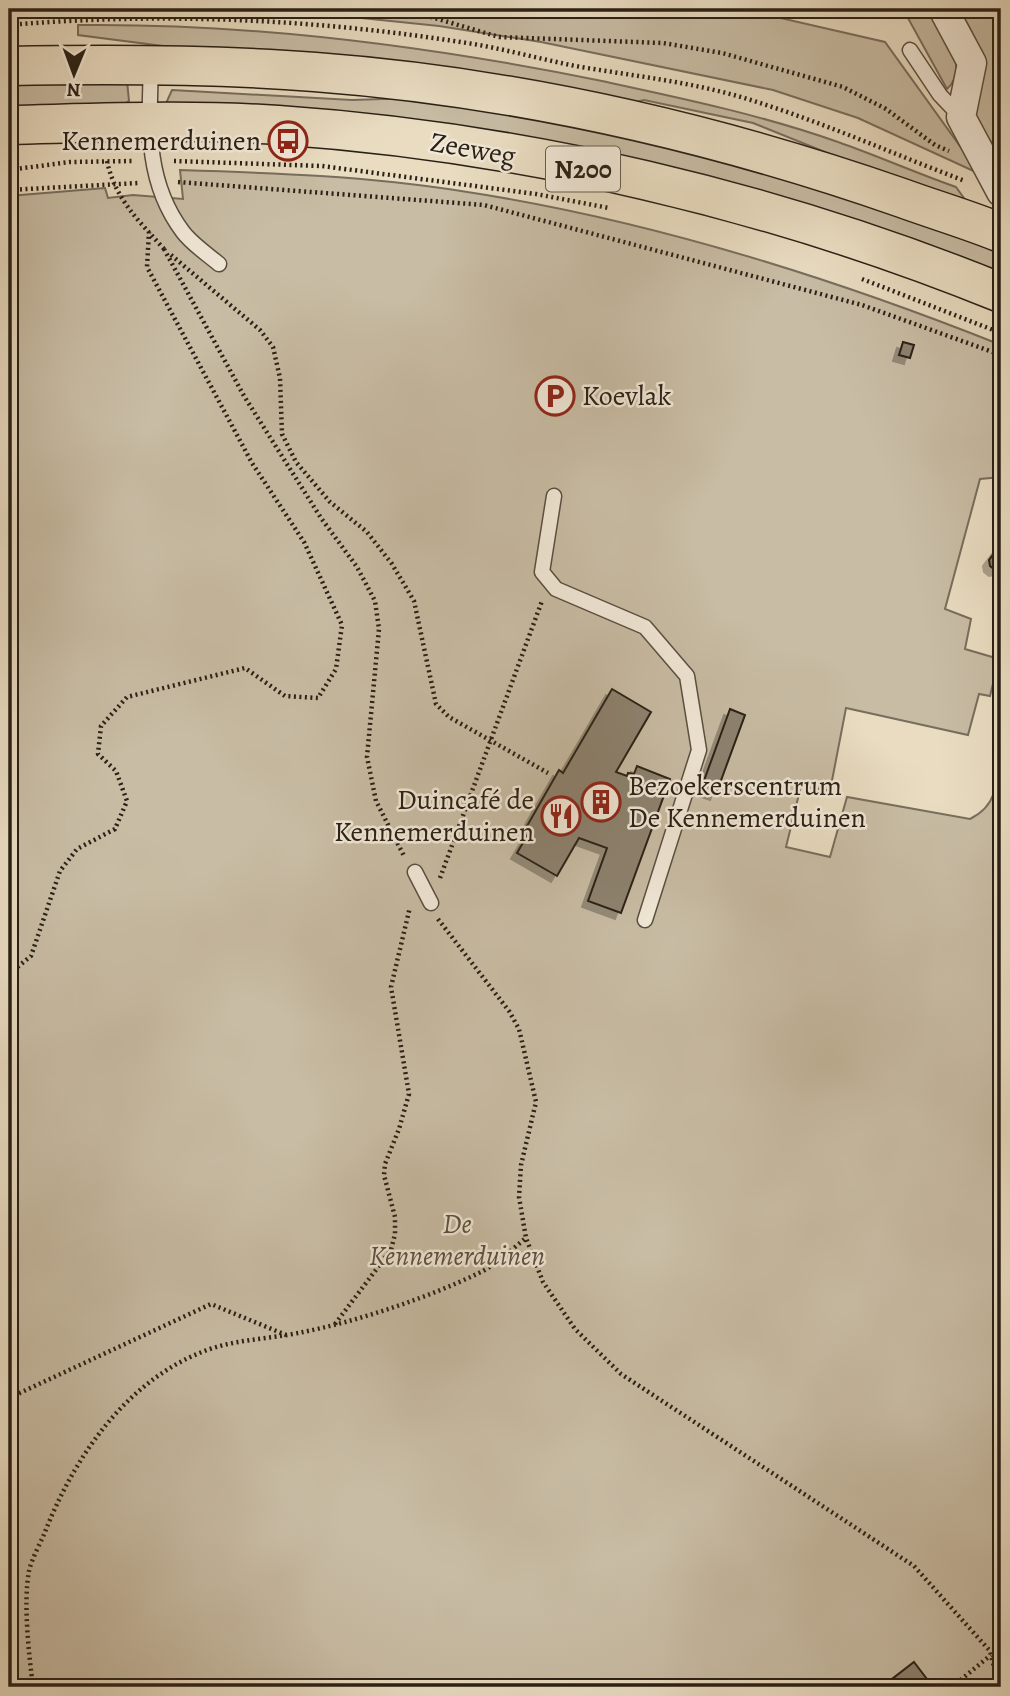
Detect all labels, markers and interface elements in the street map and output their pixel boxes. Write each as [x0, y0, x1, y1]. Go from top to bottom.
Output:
north arrow [38, 38, 108, 108]
text: N [66, 77, 81, 103]
bus stop icon: Kennemerduinen [267, 120, 309, 162]
place label: Kennemerduinen [61, 122, 261, 160]
street label: Zeeweg [427, 123, 519, 175]
road number: N200 [546, 146, 620, 192]
parking icon: Koevlak [534, 375, 576, 417]
place label: Koevlak [582, 377, 672, 415]
place label: Bezoekerscentrum De Kennemerduinen [628, 767, 866, 837]
place label: Duincafé de Kennemerduinen [334, 781, 534, 851]
building icon: Bezoekerscentrum De Kennemerduinen [580, 781, 622, 823]
restaurant icon: Duincafé de Kennemerduinen [540, 795, 582, 837]
park label: De Kennemerduinen [369, 1205, 545, 1275]

